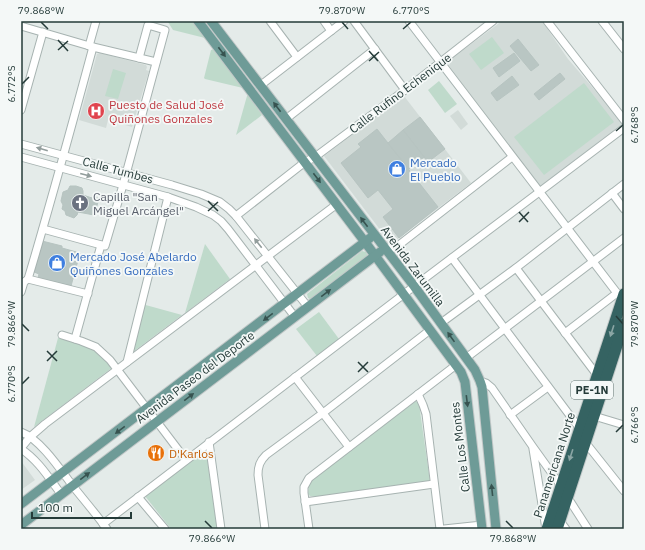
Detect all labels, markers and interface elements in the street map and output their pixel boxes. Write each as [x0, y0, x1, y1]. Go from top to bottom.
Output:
text: 79.868°W [18, 4, 64, 17]
text: 79.870°W [319, 4, 365, 17]
text: 6.770°S [392, 4, 430, 17]
one-way arrow [217, 47, 226, 58]
street label: Calle Rufino Echenique [346, 49, 454, 136]
text: 6.772°S [5, 65, 18, 103]
place label: Puesto de Salud José Quiñones Gonzales [109, 97, 224, 126]
hospital icon: Puesto de Salud José Quiñones Gonzales [86, 101, 106, 121]
one-way arrow [273, 102, 281, 113]
text: 6.768°S [628, 106, 641, 144]
one-way arrow [36, 146, 48, 152]
street label: Calle Tumbes [81, 153, 155, 187]
place label: Mercado El Pueblo [410, 155, 461, 184]
shop icon: Mercado El Pueblo [387, 159, 407, 179]
one-way arrow [79, 172, 92, 178]
one-way arrow [313, 173, 321, 184]
place label: Capilla "San Miguel Arcángel" [93, 189, 184, 218]
church icon: Capilla "San Miguel Arcángel" [70, 193, 90, 213]
one-way arrow [360, 216, 368, 227]
street label: Avenida Zarumilla [378, 223, 448, 310]
one-way arrow [253, 238, 262, 249]
place label: Mercado José Abelardo Quiñones Gonzales [70, 249, 197, 278]
shop icon: Mercado José Abelardo Quiñones Gonzales [47, 253, 67, 273]
one-way arrow [321, 289, 331, 297]
text: 79.866°W [5, 301, 18, 347]
text: 79.870°W [628, 301, 641, 347]
one-way arrow [262, 313, 273, 321]
one-way arrow [608, 326, 614, 338]
street label: Avenida Paseo del Deporte [133, 327, 258, 426]
one-way arrow [447, 331, 455, 342]
text: 6.770°S [5, 365, 18, 403]
road number: PE-1N [571, 381, 613, 399]
one-way arrow [184, 393, 194, 401]
one-way arrow [464, 395, 470, 408]
street label: Calle Los Montes [447, 401, 473, 493]
text: 6.766°S [628, 406, 641, 444]
street label: Panamericana Norte [530, 410, 578, 520]
one-way arrow [114, 425, 125, 434]
restaurant icon: D'Karlos [146, 443, 166, 463]
place label: D'Karlos [169, 446, 214, 461]
one-way arrow [568, 449, 574, 461]
one-way arrow [80, 471, 91, 480]
one-way arrow [488, 484, 495, 496]
scale bar [32, 494, 131, 520]
text: 100 m [38, 500, 73, 515]
text: 79.866°W [189, 532, 235, 545]
text: 79.868°W [490, 532, 536, 545]

